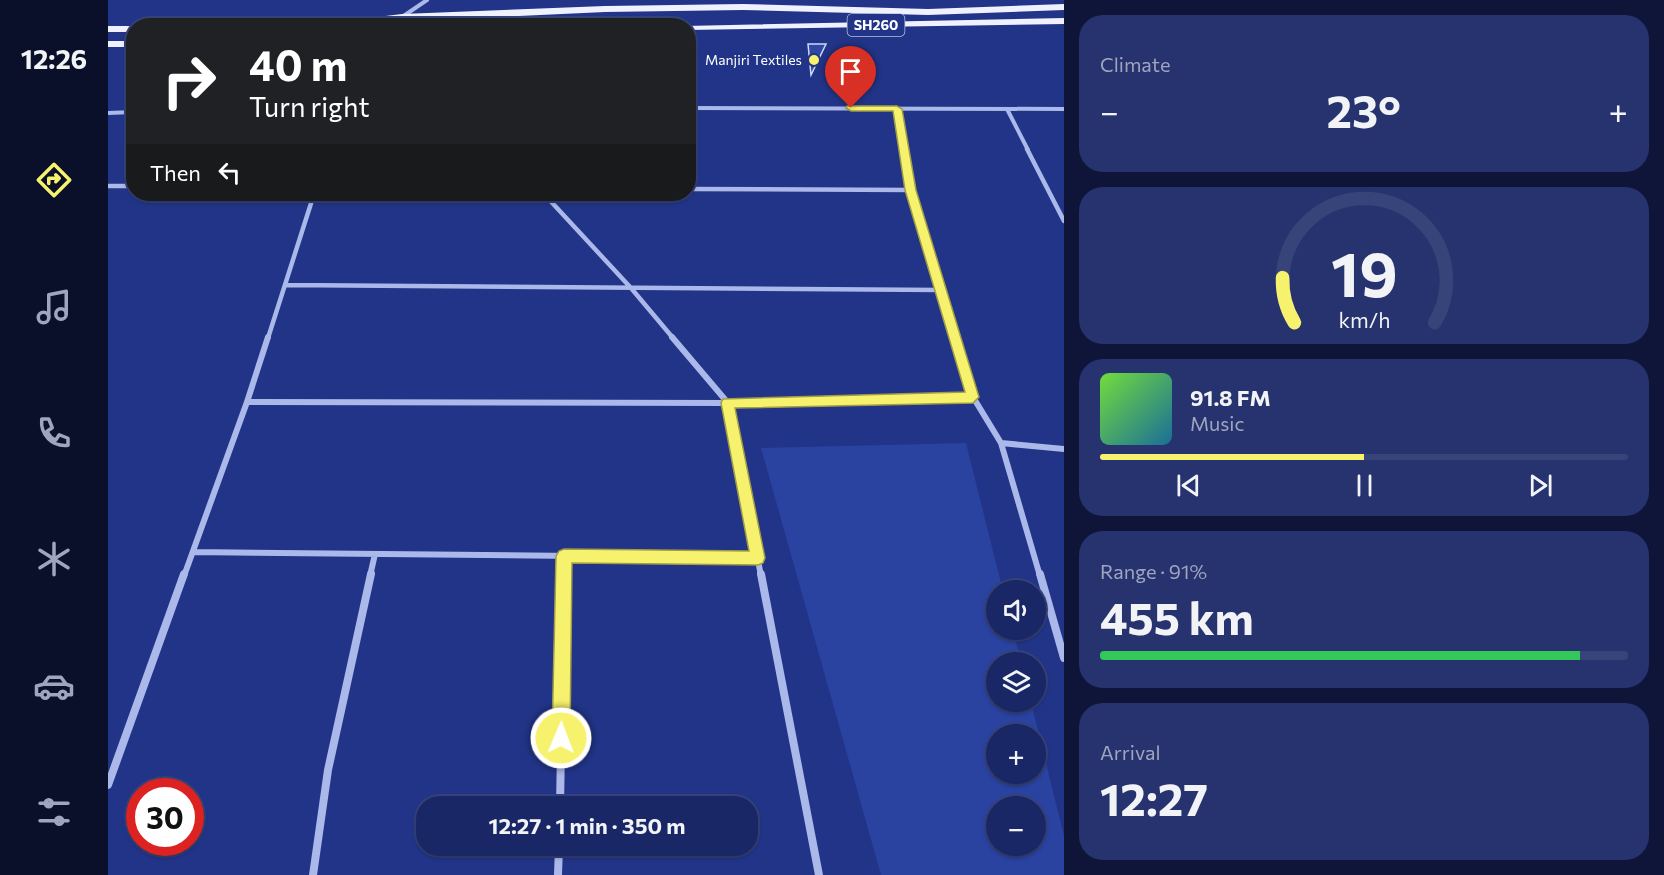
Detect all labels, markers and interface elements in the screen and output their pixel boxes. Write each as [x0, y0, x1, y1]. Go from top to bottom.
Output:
road number: SH260 [848, 14, 904, 36]
text: 40 m [249, 38, 347, 90]
text: 12:26 [21, 42, 87, 75]
icon: right [150, 42, 228, 120]
pin [825, 46, 876, 108]
place label: Manjiri Textiles [705, 51, 802, 68]
text: Climate [1100, 52, 1170, 76]
marker: Manjiri Textiles [807, 53, 821, 67]
icon: arrive [834, 55, 867, 88]
text: 23° [1327, 82, 1401, 137]
text: Turn right [249, 90, 369, 123]
text: − [1100, 90, 1119, 131]
text: + [1609, 90, 1628, 131]
icon: left [213, 156, 246, 189]
icon: directions [33, 159, 75, 201]
text: Then [150, 159, 201, 186]
text: 19 [1331, 234, 1397, 310]
icon: music [33, 286, 75, 328]
text: km/h [1338, 306, 1390, 332]
text: 91.8 FM [1190, 384, 1271, 411]
text: Music [1190, 411, 1244, 435]
icon: phone [33, 412, 75, 454]
icon: previous [1172, 469, 1205, 502]
icon: pause [1348, 469, 1381, 502]
icon: next [1524, 469, 1557, 502]
icon: climate [33, 538, 75, 580]
text: Range · 91% [1100, 559, 1207, 583]
map controls [986, 580, 1046, 856]
button: sound [986, 580, 1046, 640]
text: 455 km [1100, 589, 1254, 644]
button: layers [986, 652, 1046, 712]
icon: car [33, 665, 75, 707]
position arrow [529, 706, 593, 770]
button: + [986, 724, 1046, 784]
text: Arrival [1100, 740, 1161, 764]
text: 12:27 [1100, 770, 1208, 825]
speed limit sign: 30 [126, 778, 204, 856]
icon: filters [33, 791, 75, 833]
button: − [986, 796, 1046, 856]
text: 12:27 · 1 min · 350 m [488, 812, 686, 839]

